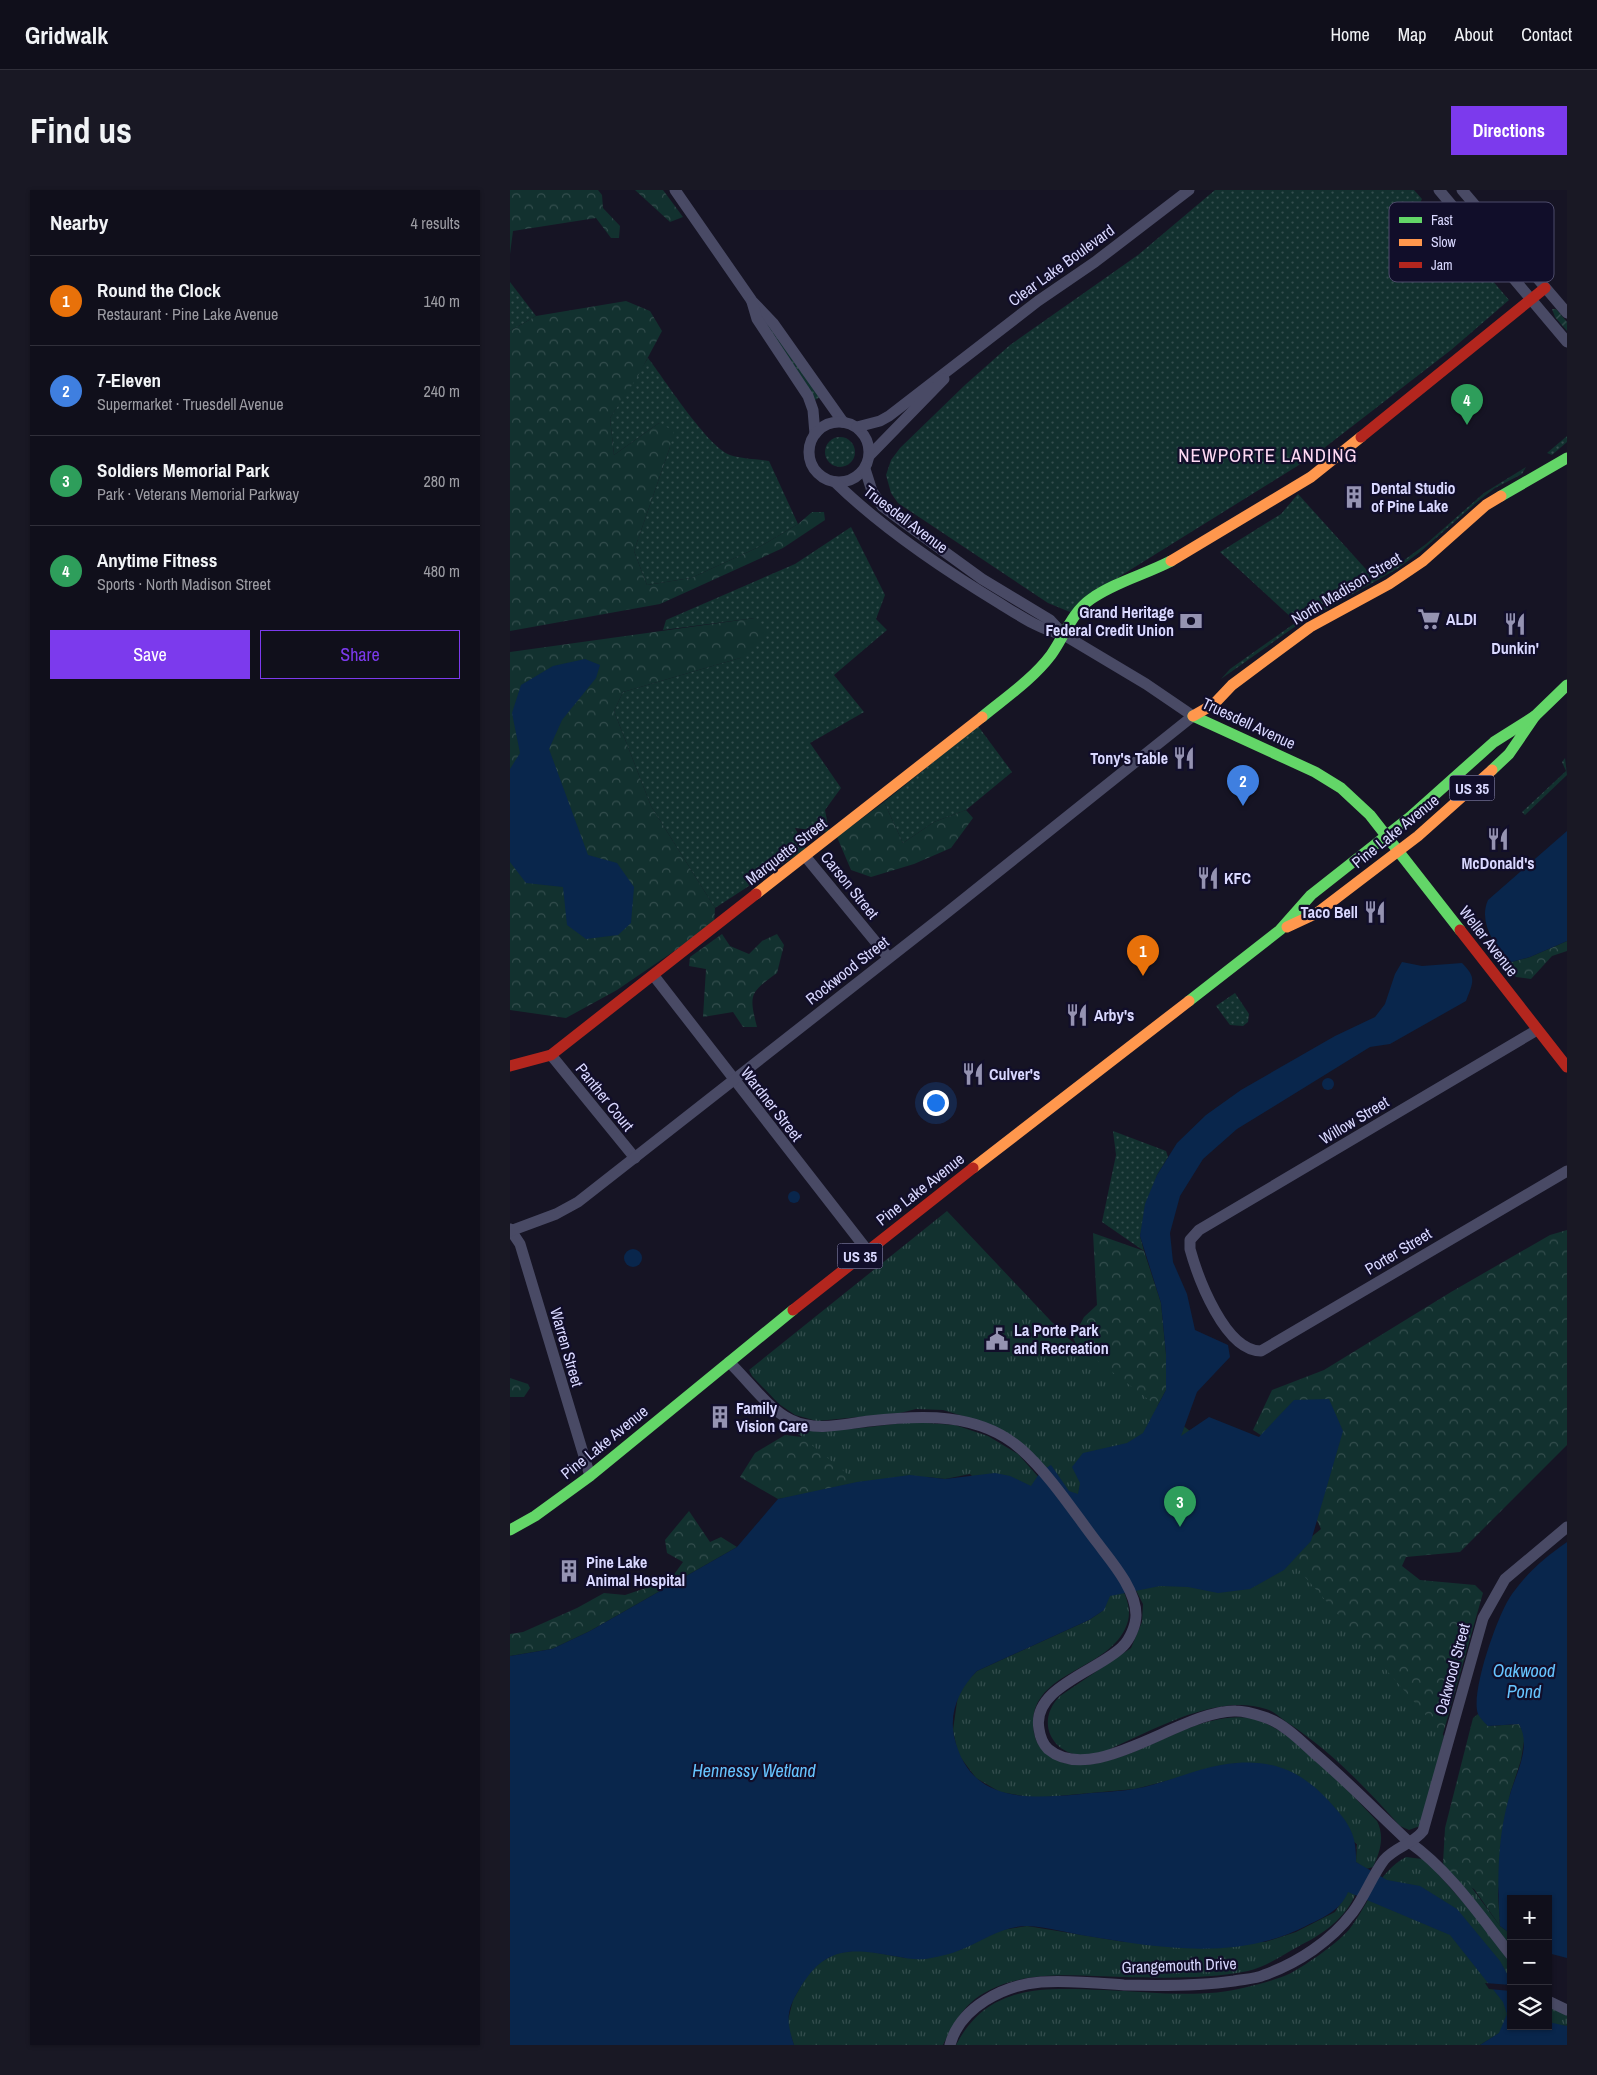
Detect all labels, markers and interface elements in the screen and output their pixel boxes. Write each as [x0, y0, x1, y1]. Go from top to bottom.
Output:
text: Gridwalk [25, 19, 108, 51]
text: Home [1330, 22, 1370, 47]
text: Map [1398, 22, 1427, 47]
text: About [1455, 22, 1493, 47]
text: Contact [1521, 22, 1572, 47]
button: Directions [1451, 106, 1567, 155]
text: Find us [30, 107, 132, 154]
legend [1389, 202, 1554, 282]
text: Nearby [50, 208, 108, 237]
text: Fast [1431, 211, 1453, 229]
text: 4 results [410, 212, 460, 234]
street label: Clear Lake Boulevard [1003, 219, 1119, 311]
text: Slow [1431, 233, 1457, 251]
text: Jam [1431, 256, 1453, 274]
text: Round the Clock [97, 277, 221, 303]
text: 1 [62, 290, 70, 312]
text: 140 m [424, 290, 460, 312]
text: Restaurant · Pine Lake Avenue [97, 303, 278, 325]
text: 7-Eleven [97, 367, 161, 393]
text: 2 [62, 380, 70, 402]
text: 240 m [424, 380, 460, 402]
pin: 4 [1451, 384, 1483, 425]
text: Supermarket · Truesdell Avenue [97, 393, 284, 415]
district label: NEWPORTE LANDING [1178, 442, 1358, 468]
text: Soldiers Memorial Park [97, 457, 269, 483]
text: 3 [62, 470, 70, 492]
text: 280 m [424, 470, 460, 492]
place label: Dental Studio of Pine Lake [1371, 477, 1456, 517]
street label: Truesdell Avenue [859, 480, 953, 558]
text: Park · Veterans Memorial Parkway [97, 483, 299, 505]
building icon: Dental Studio of Pine Lake [1341, 484, 1367, 510]
street label: North Madison Street [1287, 546, 1405, 630]
text: Anytime Fitness [97, 547, 217, 573]
text: 4 [62, 560, 70, 582]
text: 480 m [424, 560, 460, 582]
text: Sports · North Madison Street [97, 573, 271, 595]
place label: Grand Heritage Federal Credit Union [1046, 601, 1174, 641]
supermarket icon: ALDI [1416, 606, 1442, 632]
bank icon: Grand Heritage Federal Credit Union [1178, 608, 1204, 634]
place label: ALDI [1446, 608, 1477, 630]
restaurant icon: Dunkin' [1502, 611, 1528, 637]
button: Save [50, 630, 250, 679]
button: Share [260, 630, 460, 679]
place label: Dunkin' [1491, 637, 1539, 659]
street label: Truesdell Avenue [1199, 692, 1299, 754]
restaurant icon: Tony's Table [1171, 745, 1197, 771]
place label: Tony's Table [1090, 747, 1168, 769]
pin: 2 [1227, 765, 1259, 806]
road number: US 35 [1450, 776, 1494, 800]
street label: Pine Lake Avenue [1347, 789, 1443, 873]
street label: Marquette Street [741, 812, 832, 890]
restaurant icon: McDonald's [1485, 826, 1511, 852]
street label: Carson Street [816, 847, 884, 924]
place label: McDonald's [1461, 852, 1535, 874]
restaurant icon: KFC [1195, 865, 1221, 891]
place label: KFC [1224, 867, 1251, 889]
restaurant icon: Taco Bell [1362, 899, 1388, 925]
place label: Taco Bell [1301, 901, 1358, 923]
street label: Weller Avenue [1454, 901, 1524, 981]
street label: Rockwood Street [801, 930, 893, 1009]
pin: 1 [1127, 935, 1159, 976]
restaurant icon: Arby's [1064, 1002, 1090, 1028]
place label: Arby's [1094, 1004, 1134, 1026]
street label: Panther Court [571, 1058, 639, 1136]
restaurant icon: Culver's [960, 1061, 986, 1087]
street label: Wardner Street [736, 1062, 808, 1146]
place label: Culver's [989, 1063, 1040, 1085]
your location [923, 1090, 949, 1116]
street label: Willow Street [1315, 1090, 1393, 1149]
street label: Pine Lake Avenue [871, 1148, 969, 1230]
street label: Porter Street [1360, 1222, 1436, 1280]
road number: US 35 [838, 1244, 882, 1268]
street label: Warren Street [545, 1305, 589, 1389]
place label: La Porte Park and Recreation [1014, 1319, 1109, 1359]
public building icon: La Porte Park and Recreation [984, 1326, 1010, 1352]
place label: Family Vision Care [736, 1397, 808, 1437]
street label: Pine Lake Avenue [556, 1400, 652, 1484]
building icon: Family Vision Care [707, 1404, 733, 1430]
pin: 3 [1164, 1486, 1196, 1527]
place label: Pine Lake Animal Hospital [586, 1551, 685, 1591]
building icon: Pine Lake Animal Hospital [556, 1558, 582, 1584]
street label: Oakwood Street [1429, 1620, 1475, 1717]
water label: Oakwood Pond [1493, 1658, 1556, 1704]
water label: Hennessy Wetland [692, 1758, 817, 1783]
map controls [1507, 1895, 1552, 2030]
button: + [1507, 1895, 1552, 1940]
button: − [1507, 1940, 1552, 1985]
street label: Grangemouth Drive [1121, 1952, 1237, 1978]
button: layers [1507, 1985, 1552, 2030]

